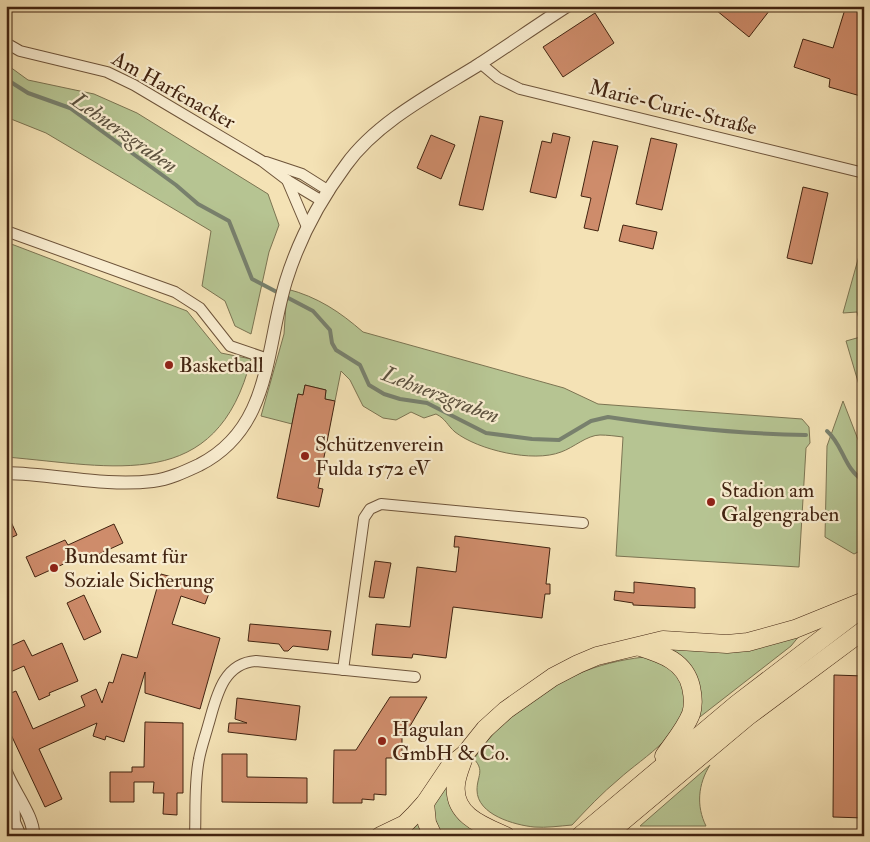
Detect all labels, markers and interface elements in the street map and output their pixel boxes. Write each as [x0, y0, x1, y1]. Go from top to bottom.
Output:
street label: Am Harfenacker [106, 45, 241, 136]
street label: Marie-Curie-Straße [586, 74, 760, 141]
water label: Lehnerzgraben [65, 85, 183, 180]
place label: Basketball [179, 352, 264, 379]
marker: Basketball [163, 359, 175, 371]
water label: Lehnerzgraben [377, 359, 503, 430]
place label: Schützenverein Fulda 1572 eV [315, 431, 444, 482]
marker: Schützenverein Fulda 1572 eV [299, 450, 311, 462]
place label: Stadion am Galgengraben [721, 477, 839, 528]
marker: Stadion am Galgengraben [705, 496, 717, 508]
place label: Bundesamt für Soziale Sicherung [64, 543, 215, 594]
marker: Bundesamt für Soziale Sicherung [48, 562, 60, 574]
place label: Hagulan GmbH & Co. [392, 716, 509, 767]
marker: Hagulan GmbH & Co. [376, 735, 388, 747]

